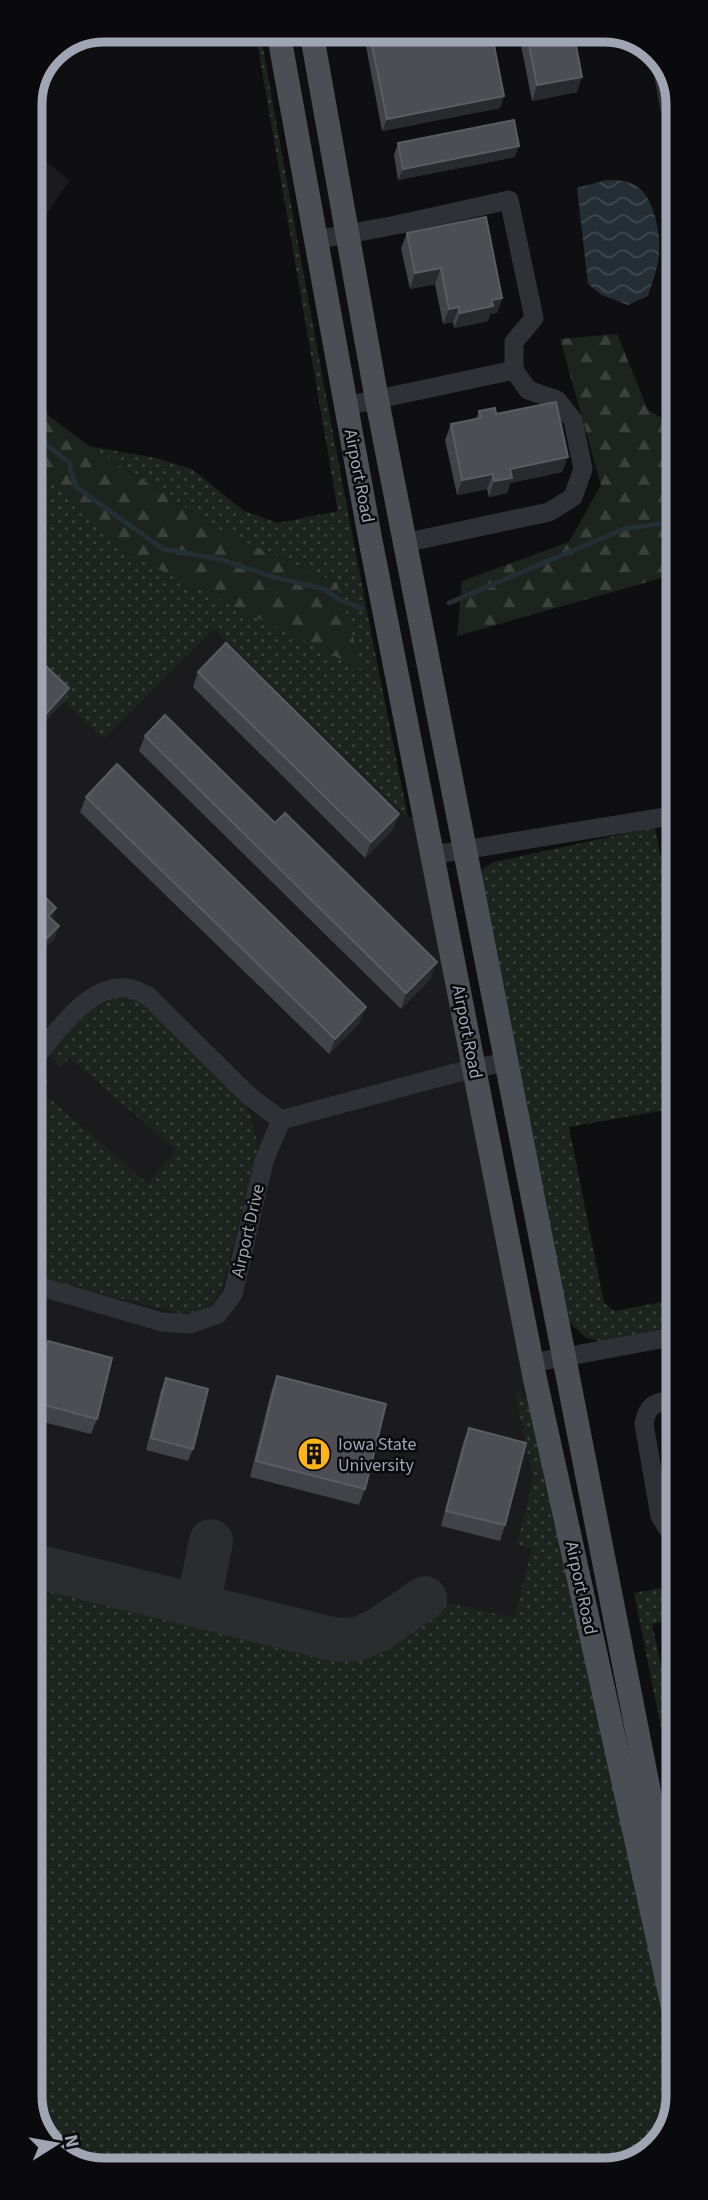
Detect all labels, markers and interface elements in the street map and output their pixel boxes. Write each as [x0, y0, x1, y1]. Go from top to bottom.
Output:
street label: Airport Road [338, 427, 380, 525]
street label: Airport Road [446, 983, 488, 1081]
street label: Airport Drive [225, 1182, 271, 1280]
place label: Iowa State University [338, 1432, 416, 1478]
building icon: Iowa State University [295, 1435, 333, 1473]
street label: Airport Road [559, 1539, 603, 1637]
north arrow [21, 2109, 91, 2179]
text: N [57, 2132, 86, 2150]

